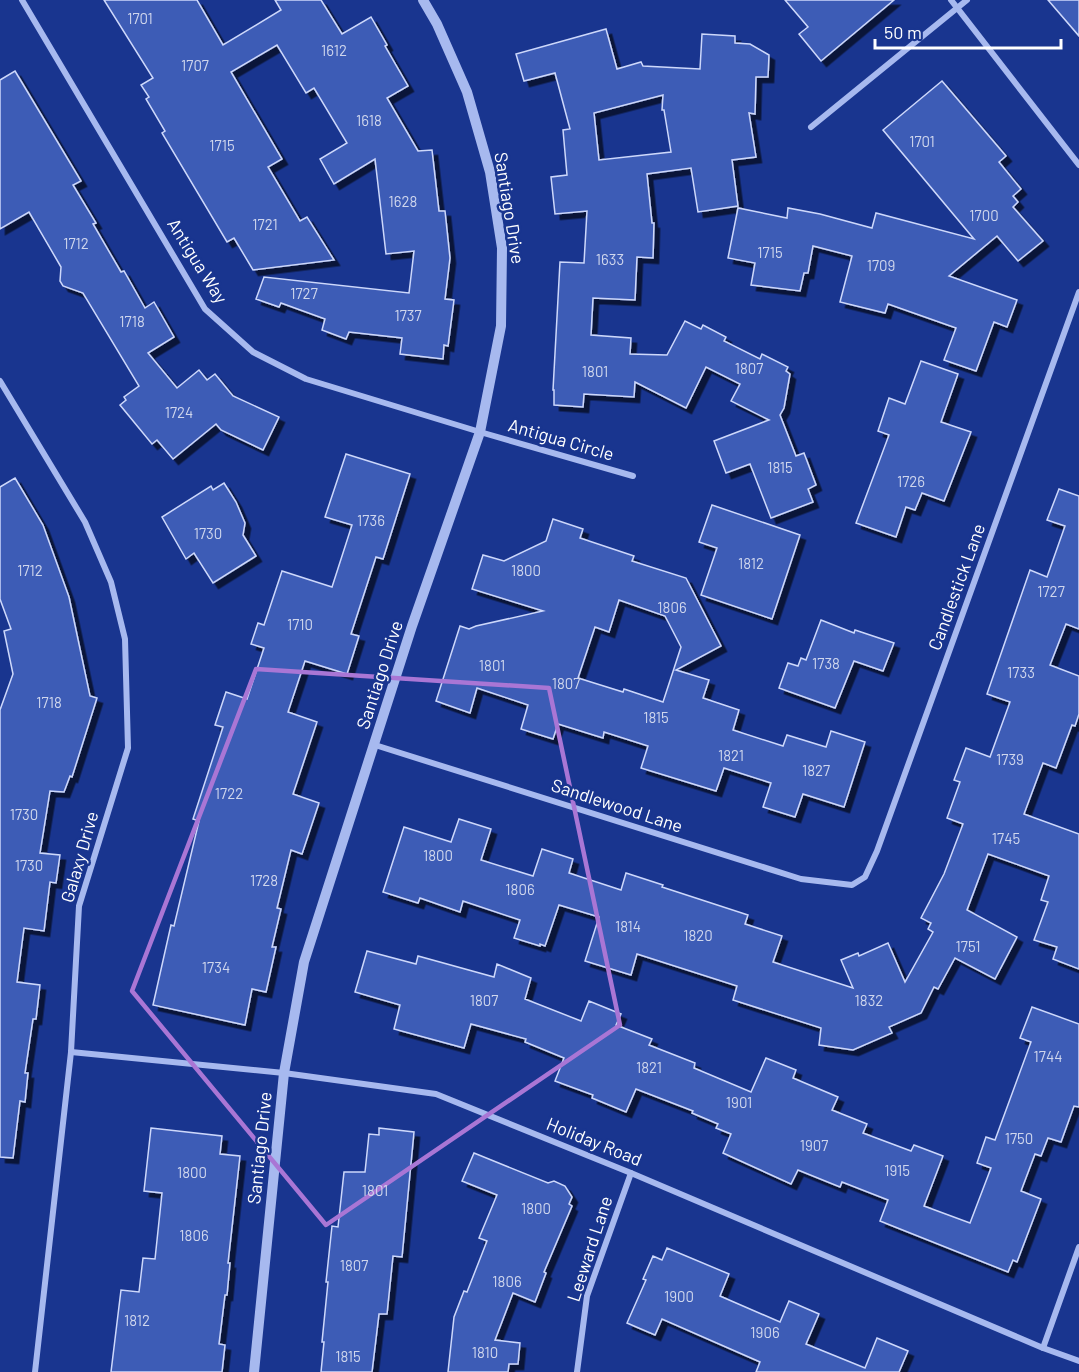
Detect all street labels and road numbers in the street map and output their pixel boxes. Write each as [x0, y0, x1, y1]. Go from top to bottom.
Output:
street label: Santiago Drive [490, 150, 530, 265]
street label: Antigua Way [163, 214, 233, 307]
street label: Antigua Circle [506, 413, 617, 465]
street label: Candlestick Lane [923, 520, 989, 653]
street label: Santiago Drive [351, 618, 407, 732]
street label: Sandlewood Lane [549, 773, 686, 837]
street label: Galaxy Drive [56, 808, 103, 905]
street label: Santiago Drive [242, 1091, 276, 1205]
street label: Holiday Road [543, 1112, 645, 1170]
street label: Leeward Lane [562, 1193, 616, 1304]

